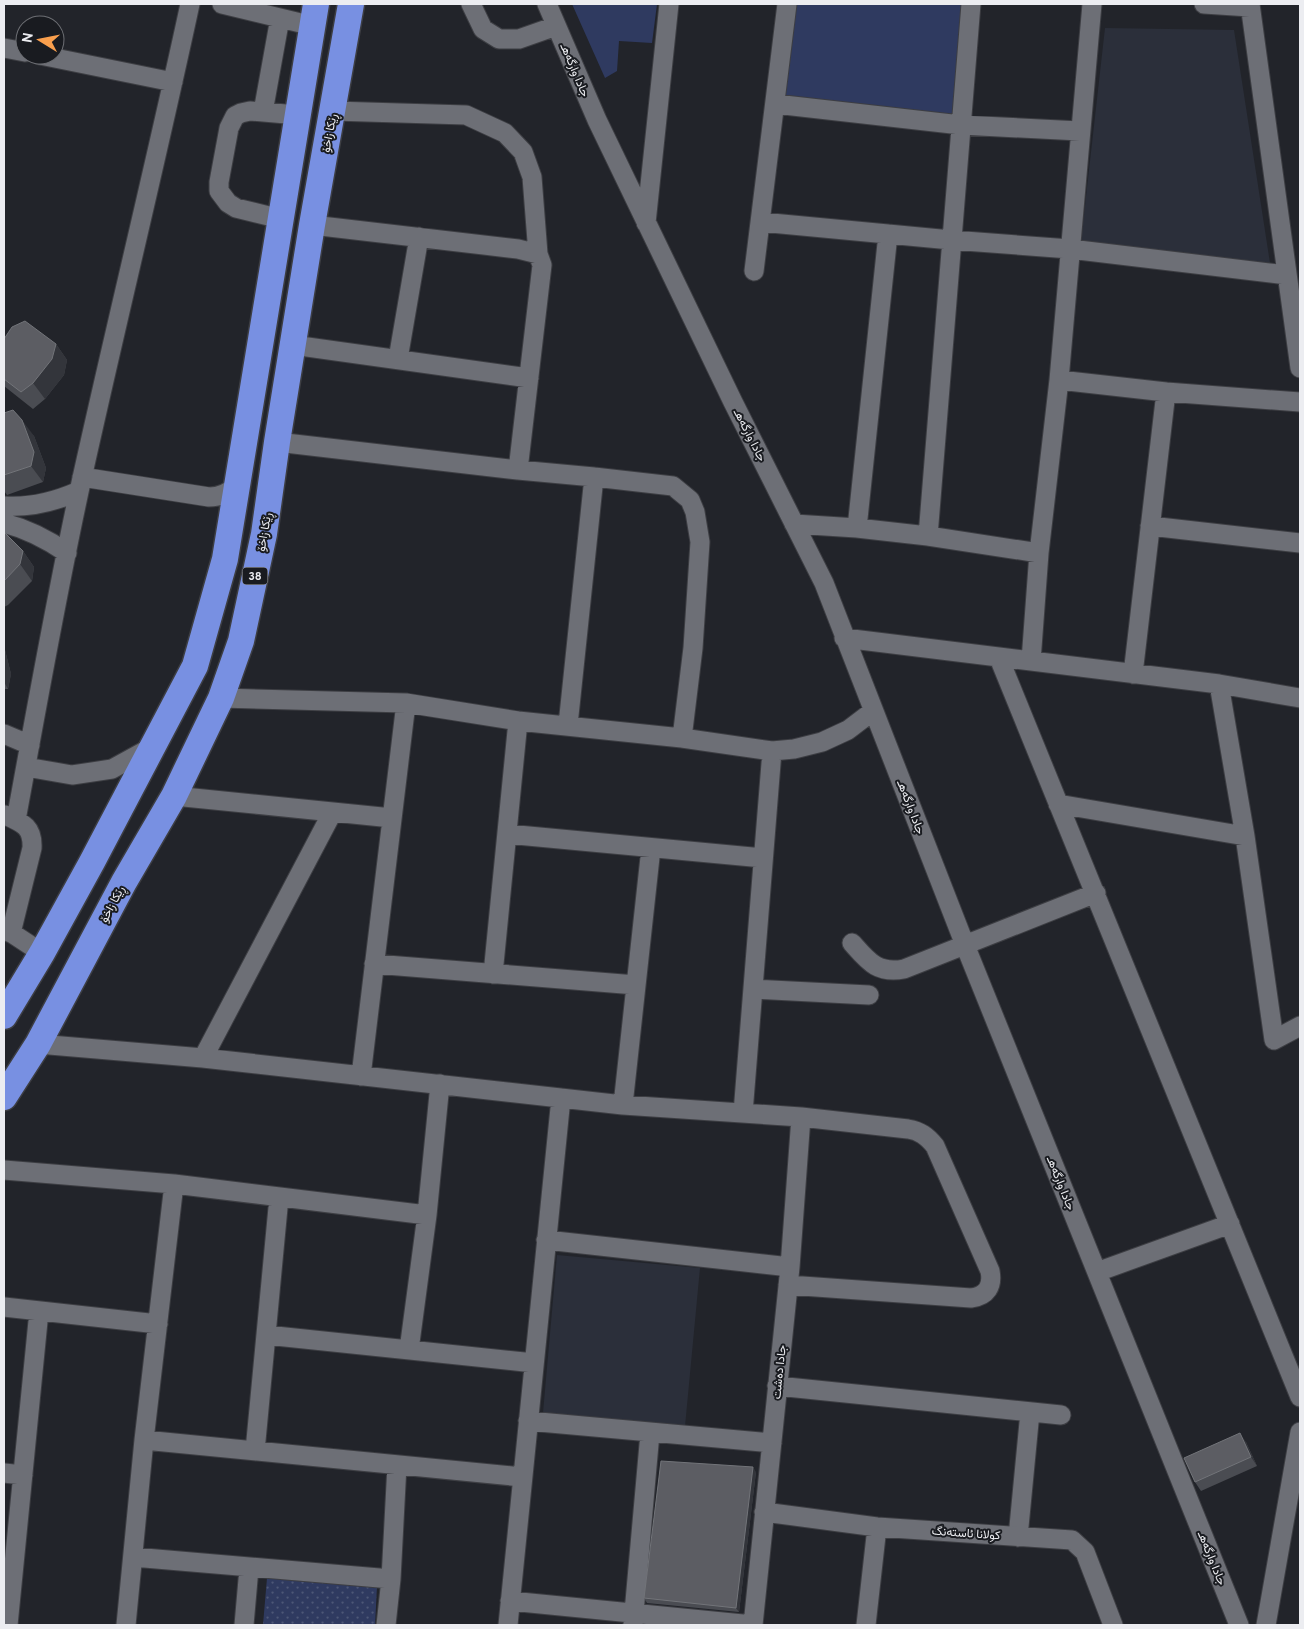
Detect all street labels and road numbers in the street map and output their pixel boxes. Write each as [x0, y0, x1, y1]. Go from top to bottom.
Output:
street label: جادا وارگه‌هـ [555, 40, 593, 100]
street label: ڕێکا زاخۆ [318, 112, 343, 154]
street label: جادا وارگه‌هـ [729, 406, 769, 464]
street label: ڕێکا زاخۆ [254, 511, 277, 553]
road number: 38 [242, 568, 268, 584]
street label: جادا وارگه‌هـ [892, 777, 928, 837]
street label: ڕێکا زاخۆ [97, 883, 130, 926]
street label: جادا وارگه‌هـ [1042, 1153, 1078, 1213]
street label: جادا دەشت [769, 1344, 791, 1400]
street label: کولانا ئاستەنگ [931, 1524, 1001, 1544]
street label: جادا وارگه‌هـ [1193, 1528, 1229, 1588]

